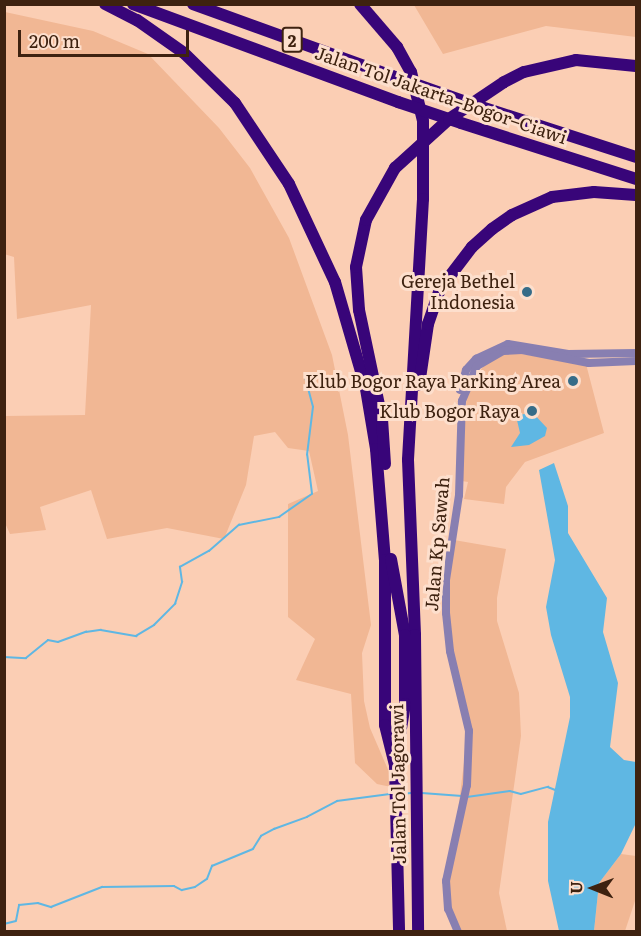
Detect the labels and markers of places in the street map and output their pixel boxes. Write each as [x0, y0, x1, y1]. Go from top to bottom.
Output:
place label: Gereja Bethel Indonesia [401, 271, 515, 314]
marker: Gereja Bethel Indonesia [520, 285, 534, 299]
place label: Klub Bogor Raya Parking Area [305, 370, 561, 392]
marker: Klub Bogor Raya Parking Area [566, 374, 580, 388]
place label: Klub Bogor Raya [379, 400, 520, 422]
marker: Klub Bogor Raya [525, 404, 539, 418]

